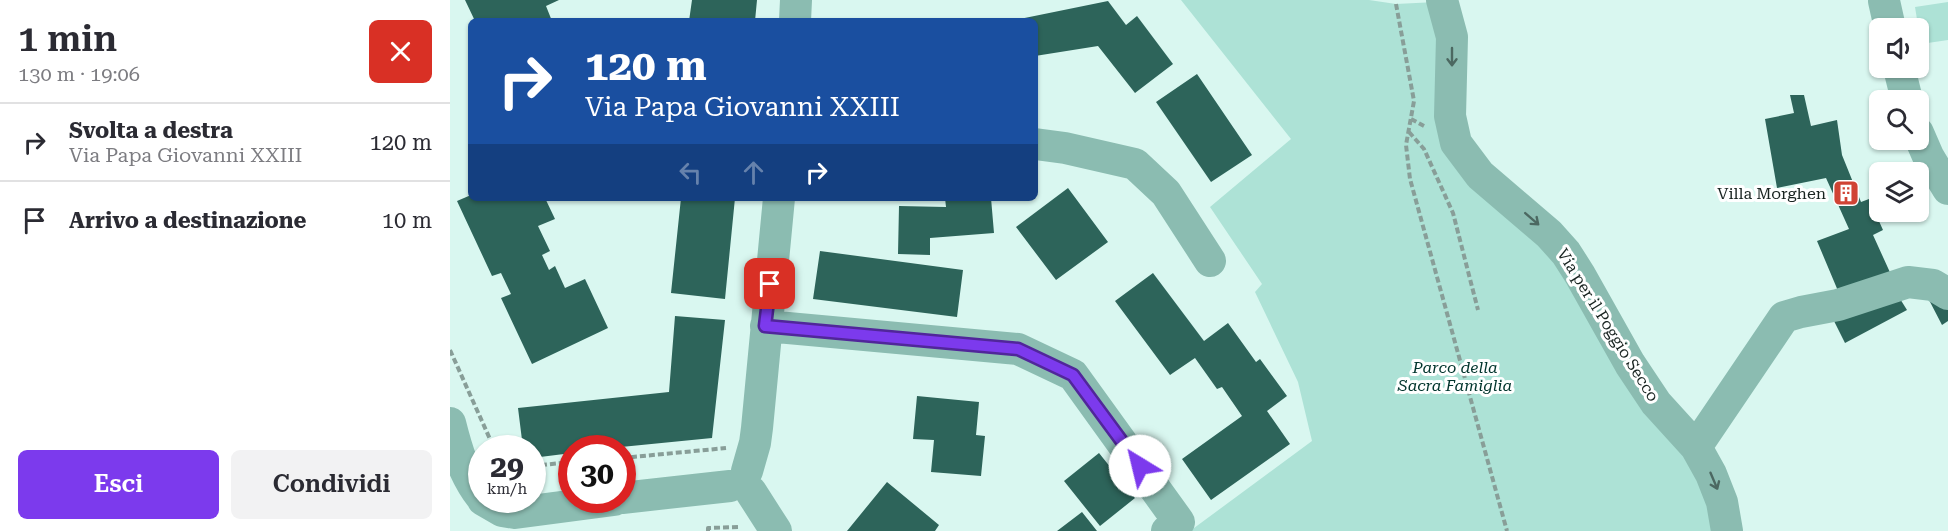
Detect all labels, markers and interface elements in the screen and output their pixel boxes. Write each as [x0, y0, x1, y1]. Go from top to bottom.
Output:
text: 1 min [18, 18, 117, 60]
map controls [1869, 18, 1929, 222]
button: sound [1869, 18, 1929, 78]
button: close [369, 20, 432, 83]
text: 120 m [585, 41, 707, 90]
icon: right [486, 42, 564, 120]
one-way arrow [1446, 47, 1458, 67]
text: 130 m · 19:06 [18, 62, 140, 86]
button: search [1869, 90, 1929, 150]
text: Via Papa Giovanni XXIII [585, 91, 900, 123]
text: Svolta a destra [69, 118, 233, 143]
icon: right [18, 126, 51, 159]
text: 120 m [369, 130, 432, 155]
text: Via Papa Giovanni XXIII [69, 143, 302, 167]
icon: left [674, 156, 707, 189]
icon: ahead [737, 156, 770, 189]
icon: right [800, 156, 833, 189]
button: layers [1869, 162, 1929, 222]
building icon: Villa Morghen [1831, 178, 1861, 208]
place label: Villa Morghen [1717, 184, 1826, 203]
icon: arrive [18, 204, 51, 237]
text: Arrivo a destinazione [69, 208, 306, 233]
text: 10 m [382, 208, 432, 233]
one-way arrow [1524, 213, 1540, 226]
street label: Via per il Poggio Secco [1553, 245, 1663, 405]
pin [744, 258, 795, 309]
icon: arrive [753, 267, 786, 300]
park label: Parco della Sacra Famiglia [1397, 358, 1513, 395]
position arrow [1108, 434, 1172, 498]
speed limit sign: 30 [558, 435, 636, 513]
text: 29 [490, 449, 524, 484]
button: Esci [18, 450, 219, 519]
button: Condividi [231, 450, 432, 519]
one-way arrow [1709, 471, 1720, 490]
text: km/h [487, 480, 527, 498]

